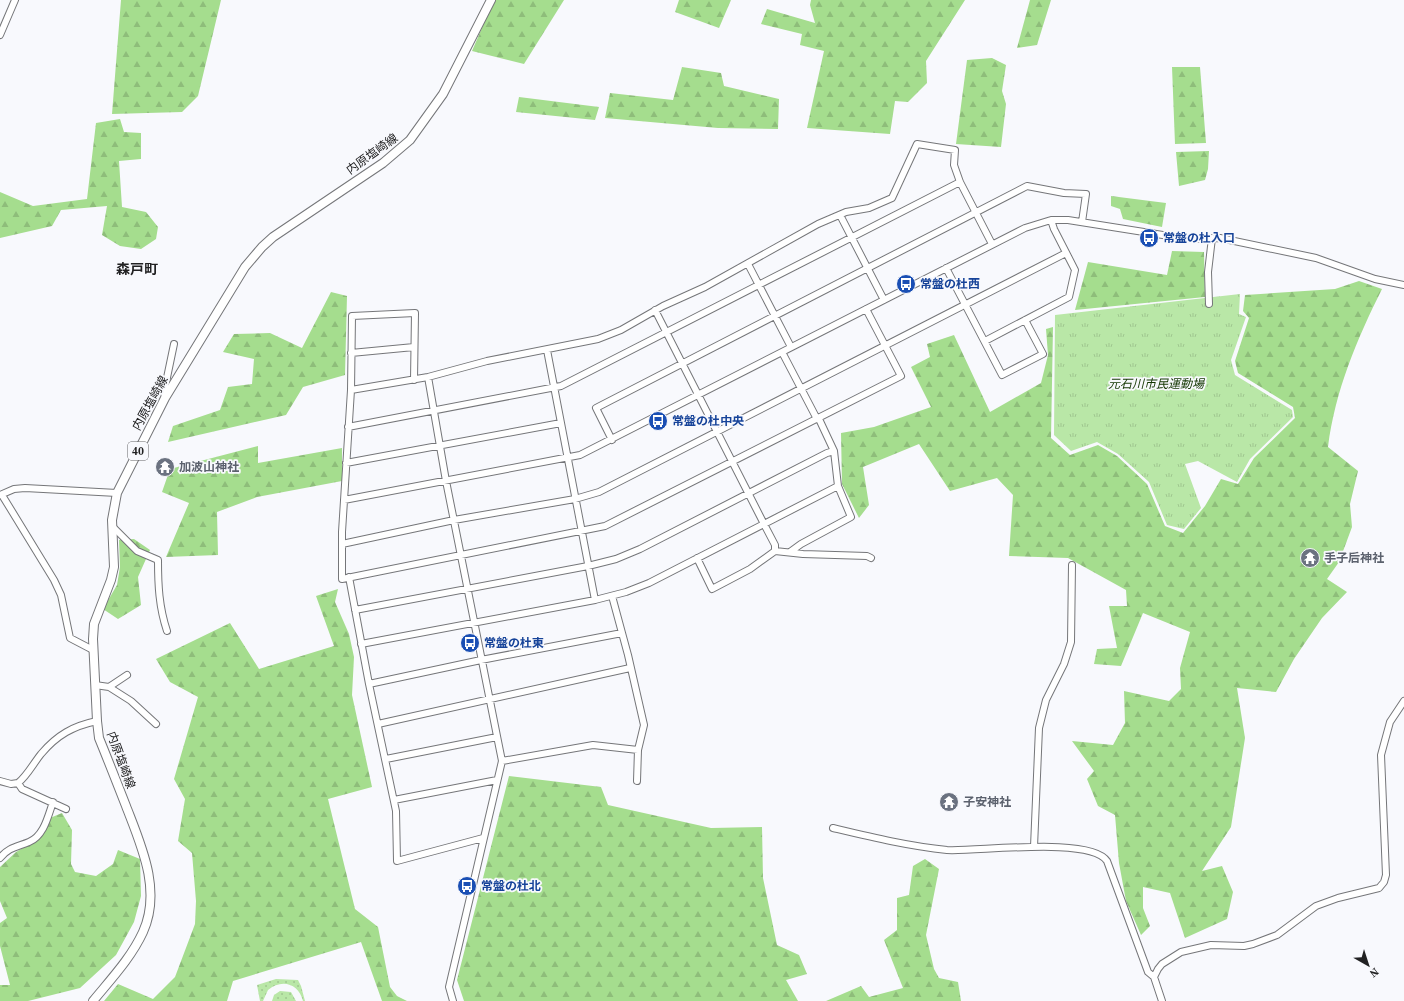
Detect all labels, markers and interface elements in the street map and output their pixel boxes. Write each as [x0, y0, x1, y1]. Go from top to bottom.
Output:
street label: 内原塩崎線 [343, 130, 401, 178]
bus stop icon: 常盤の杜入口 [1138, 227, 1160, 249]
place label: 常盤の杜入口 [1163, 230, 1235, 246]
district label: 森戸町 [116, 259, 158, 279]
bus stop icon: 常盤の杜西 [895, 273, 917, 295]
place label: 常盤の杜西 [920, 276, 980, 292]
street label: 内原塩崎線 [128, 373, 172, 433]
park label: 元石川市民運動場 [1108, 376, 1206, 392]
bus stop icon: 常盤の杜中央 [647, 410, 669, 432]
place label: 常盤の杜中央 [672, 413, 744, 429]
road number: 40 [128, 442, 148, 460]
temple icon: 加波山神社 [154, 456, 176, 478]
place label: 加波山神社 [179, 459, 239, 475]
temple icon: 手子后神社 [1299, 547, 1321, 569]
place label: 手子后神社 [1324, 550, 1384, 566]
bus stop icon: 常盤の杜東 [459, 632, 481, 654]
place label: 常盤の杜東 [484, 635, 544, 651]
street label: 内原塩崎線 [103, 729, 139, 791]
temple icon: 子安神社 [938, 791, 960, 813]
place label: 子安神社 [963, 794, 1011, 810]
bus stop icon: 常盤の杜北 [456, 875, 478, 897]
place label: 常盤の杜北 [481, 878, 541, 894]
north arrow [1348, 945, 1388, 985]
text: N [1366, 964, 1382, 981]

